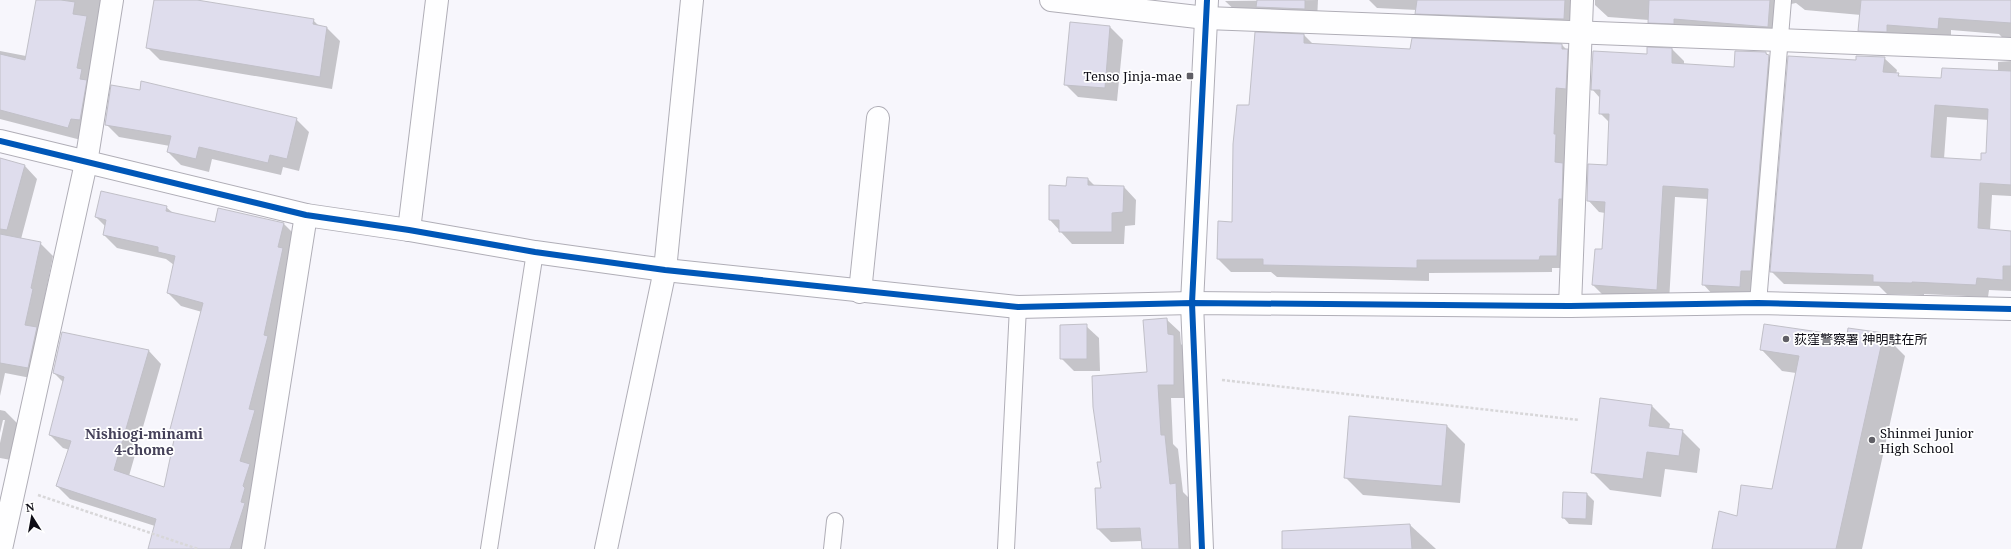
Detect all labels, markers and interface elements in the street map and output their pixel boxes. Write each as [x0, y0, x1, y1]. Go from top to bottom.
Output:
place label: Tenso Jinja-mae [1084, 67, 1182, 85]
marker: Tenso Jinja-mae [1185, 71, 1195, 81]
place label: 荻窪警察署 神明駐在所 [1794, 330, 1927, 348]
marker: 荻窪警察署 神明駐在所 [1781, 334, 1791, 344]
district label: Nishiogi-minami 4-chome [85, 424, 203, 459]
place label: Shinmei Junior High School [1880, 424, 1974, 457]
marker: Shinmei Junior High School [1867, 435, 1877, 445]
north arrow [12, 497, 52, 537]
text: N [24, 498, 36, 515]

